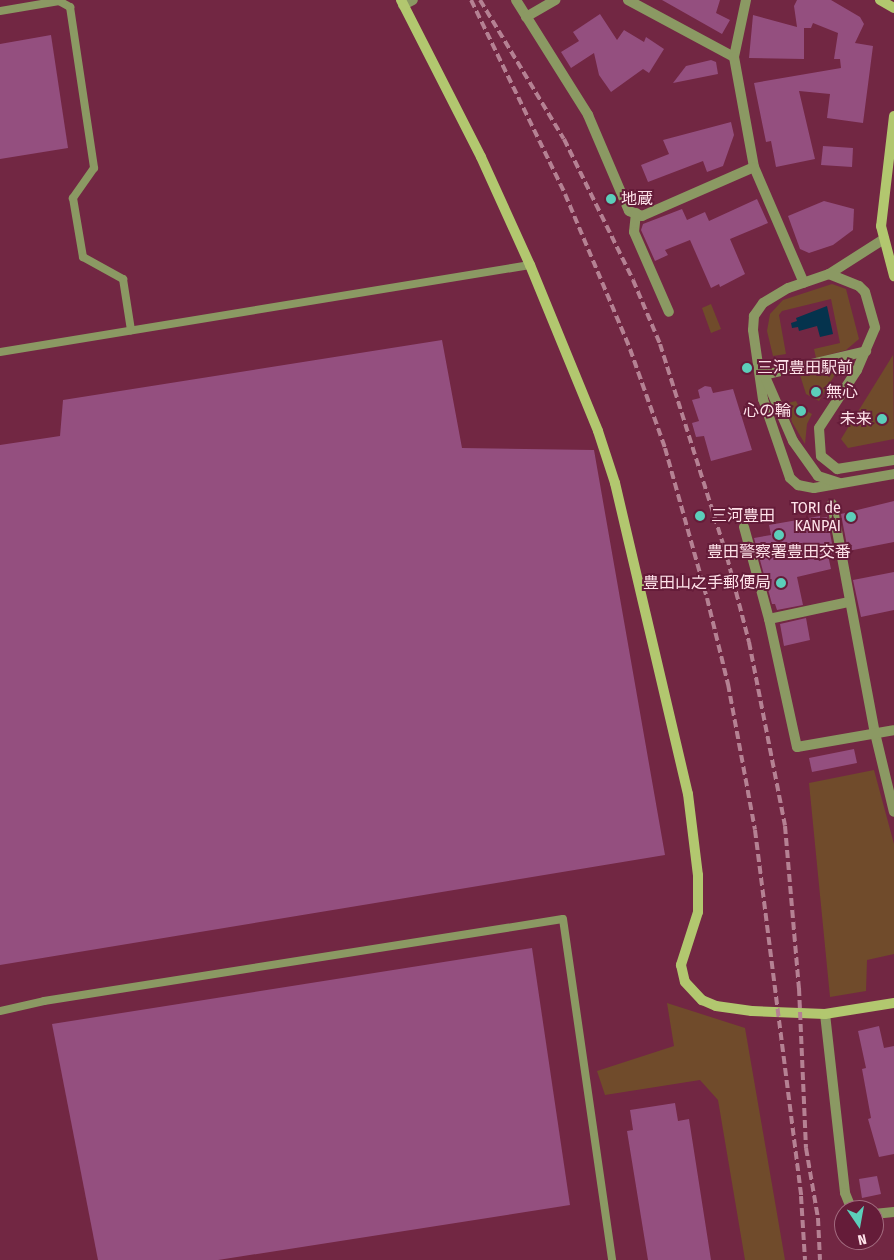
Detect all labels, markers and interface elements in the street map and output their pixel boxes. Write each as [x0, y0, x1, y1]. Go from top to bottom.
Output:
place label: 地蔵 [621, 189, 653, 209]
marker: 地蔵 [605, 193, 617, 205]
place label: 三河豊田駅前 [757, 358, 853, 378]
marker: 三河豊田駅前 [741, 362, 753, 374]
place label: 無心 [826, 382, 858, 402]
marker: 無心 [810, 386, 822, 398]
place label: 心の輪 [743, 401, 791, 421]
marker: 心の輪 [795, 405, 807, 417]
place label: 未来 [840, 409, 872, 429]
marker: 未来 [876, 413, 888, 425]
place label: TORI de KANPAI [791, 498, 841, 536]
place label: 三河豊田 [711, 506, 775, 526]
marker: 三河豊田 [693, 509, 707, 523]
marker: TORI de KANPAI [845, 511, 857, 523]
marker: 豊田警察署豊田交番 [773, 529, 785, 541]
place label: 豊田警察署豊田交番 [707, 542, 851, 562]
place label: 豊田山之手郵便局 [643, 573, 771, 593]
marker: 豊田山之手郵便局 [775, 577, 787, 589]
north arrow [834, 1200, 884, 1250]
text: N [856, 1230, 868, 1248]

